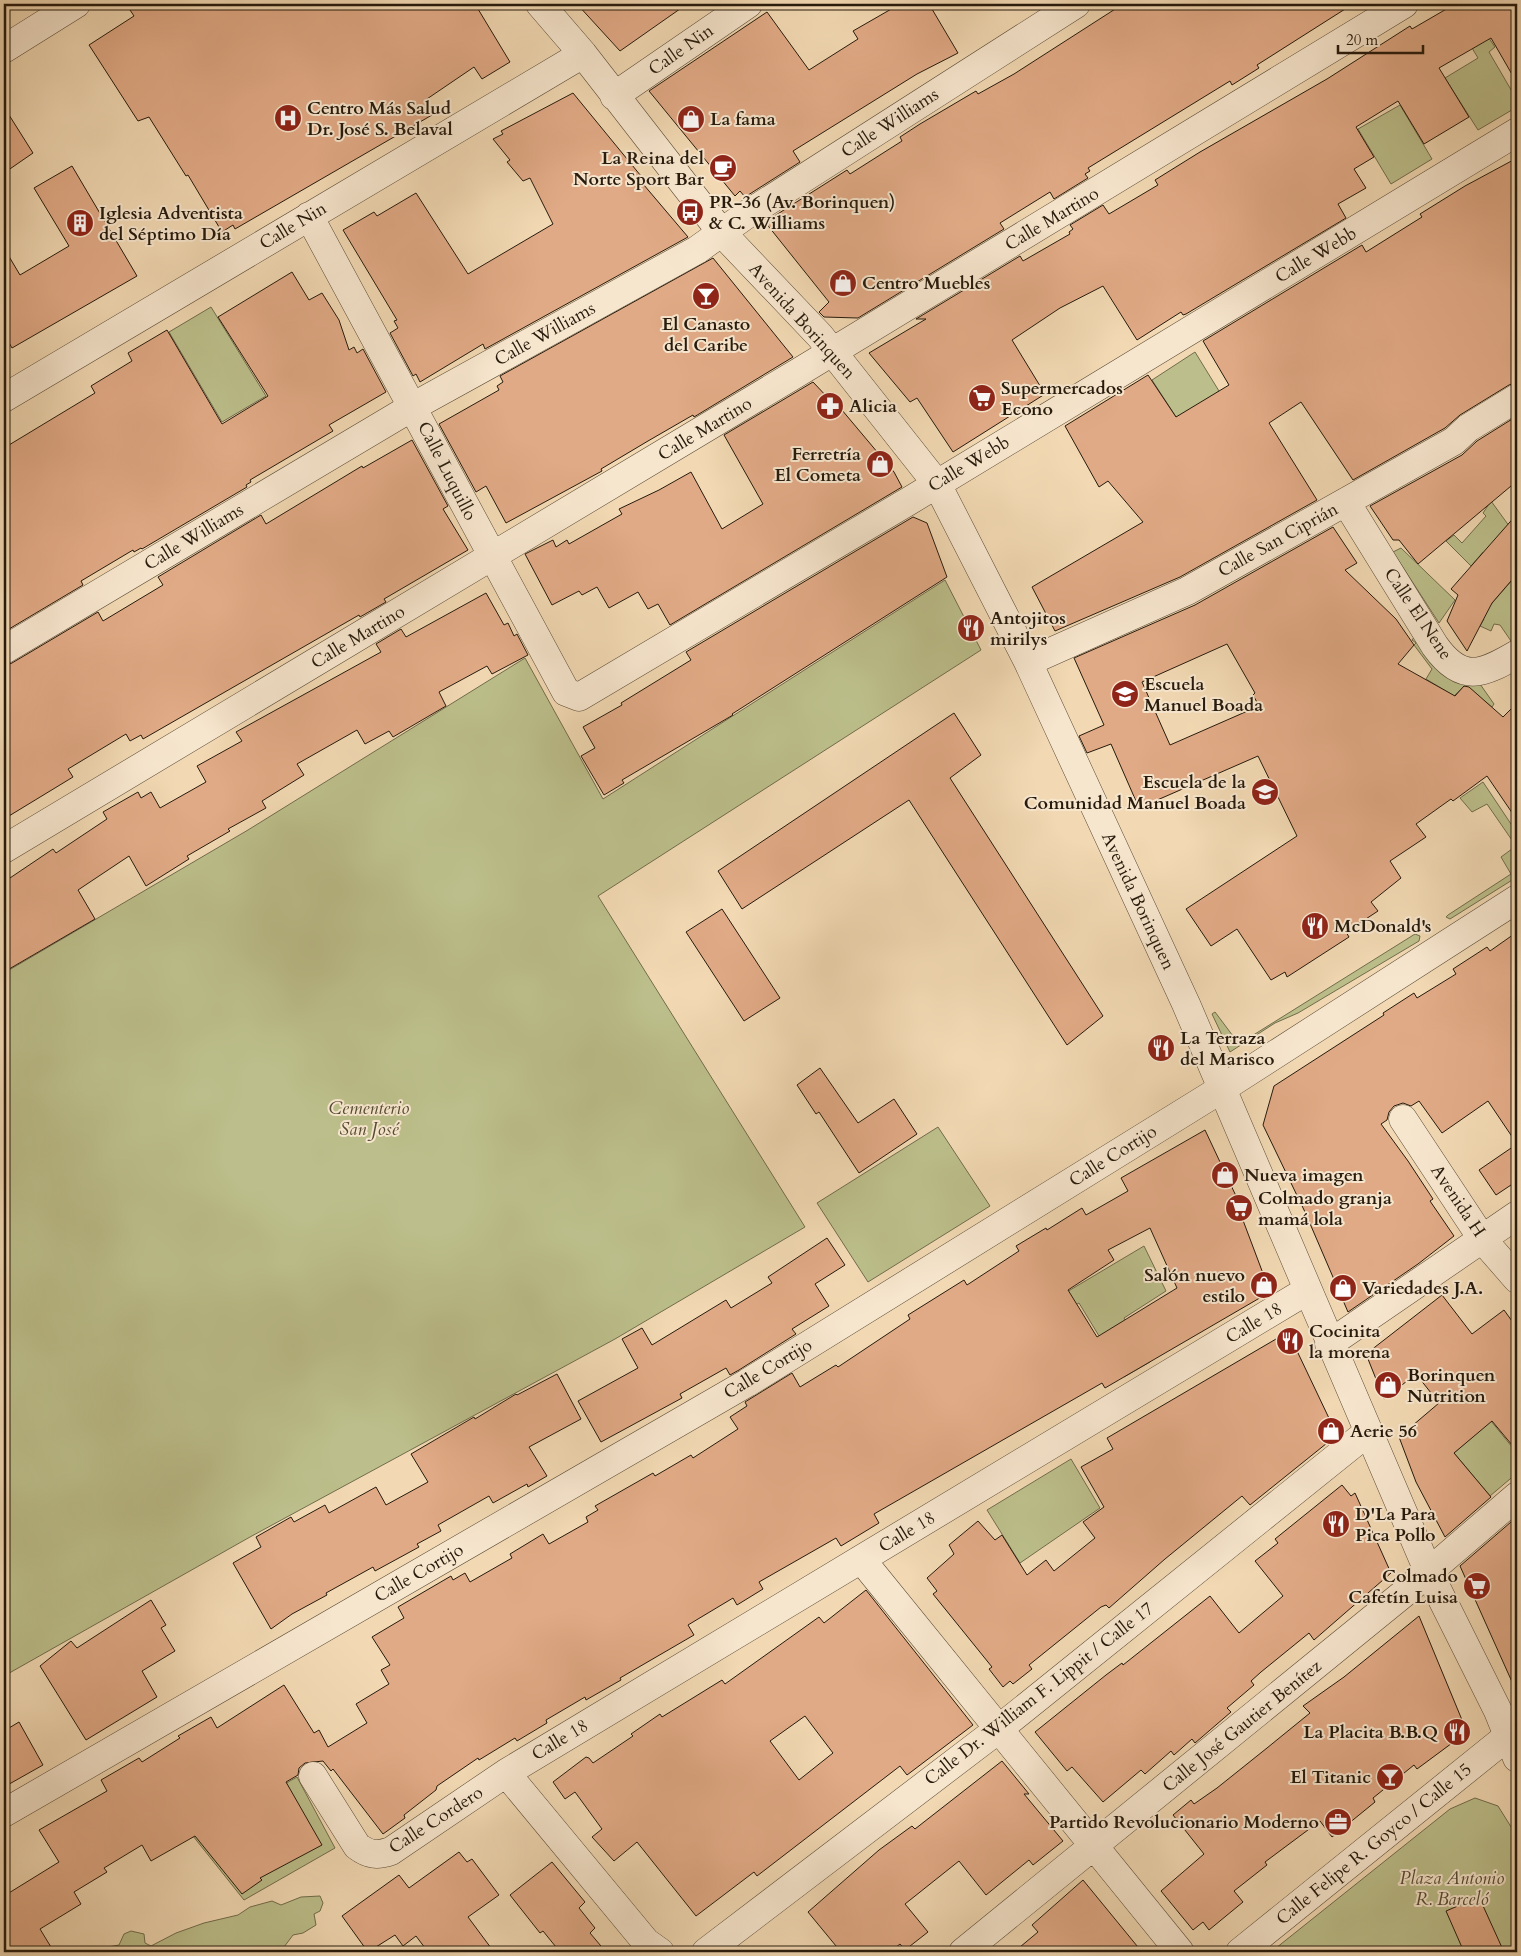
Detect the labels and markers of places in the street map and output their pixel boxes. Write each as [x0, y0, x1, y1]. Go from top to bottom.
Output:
place label: Centro Más Salud Dr. José S. Belaval [307, 96, 453, 142]
hospital icon: Centro Más Salud Dr. José S. Belaval [273, 103, 303, 133]
shop icon: La fama [676, 104, 706, 134]
place label: La fama [710, 107, 776, 132]
place label: La Reina del Norte Sport Bar [573, 146, 705, 192]
cafe icon: La Reina del Norte Sport Bar [708, 153, 738, 183]
place label: PR-36 (Av. Borinquen) & C. Williams [709, 190, 895, 236]
bus stop icon: PR-36 (Av. Borinquen) & C. Williams [675, 197, 705, 227]
place label: Iglesia Adventista del Séptimo Día [99, 201, 243, 247]
building icon: Iglesia Adventista del Séptimo Día [65, 208, 95, 238]
shop icon: Centro Muebles [828, 268, 858, 298]
place label: Centro Muebles [862, 271, 990, 296]
bar icon: El Canasto del Caribe [691, 281, 721, 311]
place label: El Canasto del Caribe [662, 312, 750, 358]
place label: Supermercados Econo [1001, 376, 1123, 422]
supermarket icon: Supermercados Econo [967, 383, 997, 413]
pharmacy icon: Alicia [815, 391, 845, 421]
place label: Alicia [849, 394, 897, 419]
place label: Ferretría El Cometa [774, 442, 861, 488]
shop icon: Ferretría El Cometa [865, 449, 895, 479]
place label: Antojitos mirilys [990, 606, 1066, 652]
restaurant icon: Antojitos mirilys [956, 613, 986, 643]
place label: Escuela Manuel Boada [1144, 672, 1263, 718]
school or university icon: Escuela Manuel Boada [1110, 679, 1140, 709]
place label: Escuela de la Comunidad Manuel Boada [1024, 770, 1246, 816]
school or university icon: Escuela de la Comunidad Manuel Boada [1250, 777, 1280, 807]
restaurant icon: McDonald's [1300, 911, 1330, 941]
place label: McDonald's [1334, 914, 1431, 939]
place label: La Terraza del Marisco [1180, 1026, 1274, 1072]
restaurant icon: La Terraza del Marisco [1146, 1033, 1176, 1063]
shop icon: Nueva imagen [1210, 1160, 1240, 1190]
place label: Nueva imagen [1244, 1163, 1364, 1188]
place label: Colmado granja mamá lola [1258, 1186, 1392, 1232]
supermarket icon: Colmado granja mamá lola [1224, 1193, 1254, 1223]
place label: Salón nuevo estilo [1144, 1263, 1245, 1309]
shop icon: Salón nuevo estilo [1249, 1270, 1279, 1300]
shop icon: Variedades J.A. [1328, 1273, 1358, 1303]
place label: Variedades J.A. [1362, 1276, 1483, 1301]
place label: Cocinita la morena [1309, 1319, 1390, 1365]
restaurant icon: Cocinita la morena [1275, 1326, 1305, 1356]
place label: Borinquen Nutrition [1407, 1363, 1496, 1409]
shop icon: Borinquen Nutrition [1373, 1370, 1403, 1400]
shop icon: Aerie 56 [1316, 1416, 1346, 1446]
place label: Aerie 56 [1350, 1419, 1417, 1444]
place label: D'La Para Pica Pollo [1355, 1502, 1436, 1548]
restaurant icon: D'La Para Pica Pollo [1321, 1509, 1351, 1539]
place label: Colmado Cafetín Luisa [1348, 1564, 1458, 1610]
supermarket icon: Colmado Cafetín Luisa [1462, 1571, 1492, 1601]
restaurant icon: La Placita B.B.Q [1442, 1717, 1472, 1747]
place label: La Placita B.B.Q [1303, 1720, 1438, 1745]
bar icon: El Titanic [1375, 1762, 1405, 1792]
place label: El Titanic [1290, 1765, 1371, 1790]
office icon: Partido Revolucionario Moderno [1323, 1807, 1353, 1837]
place label: Partido Revolucionario Moderno [1049, 1810, 1319, 1835]

